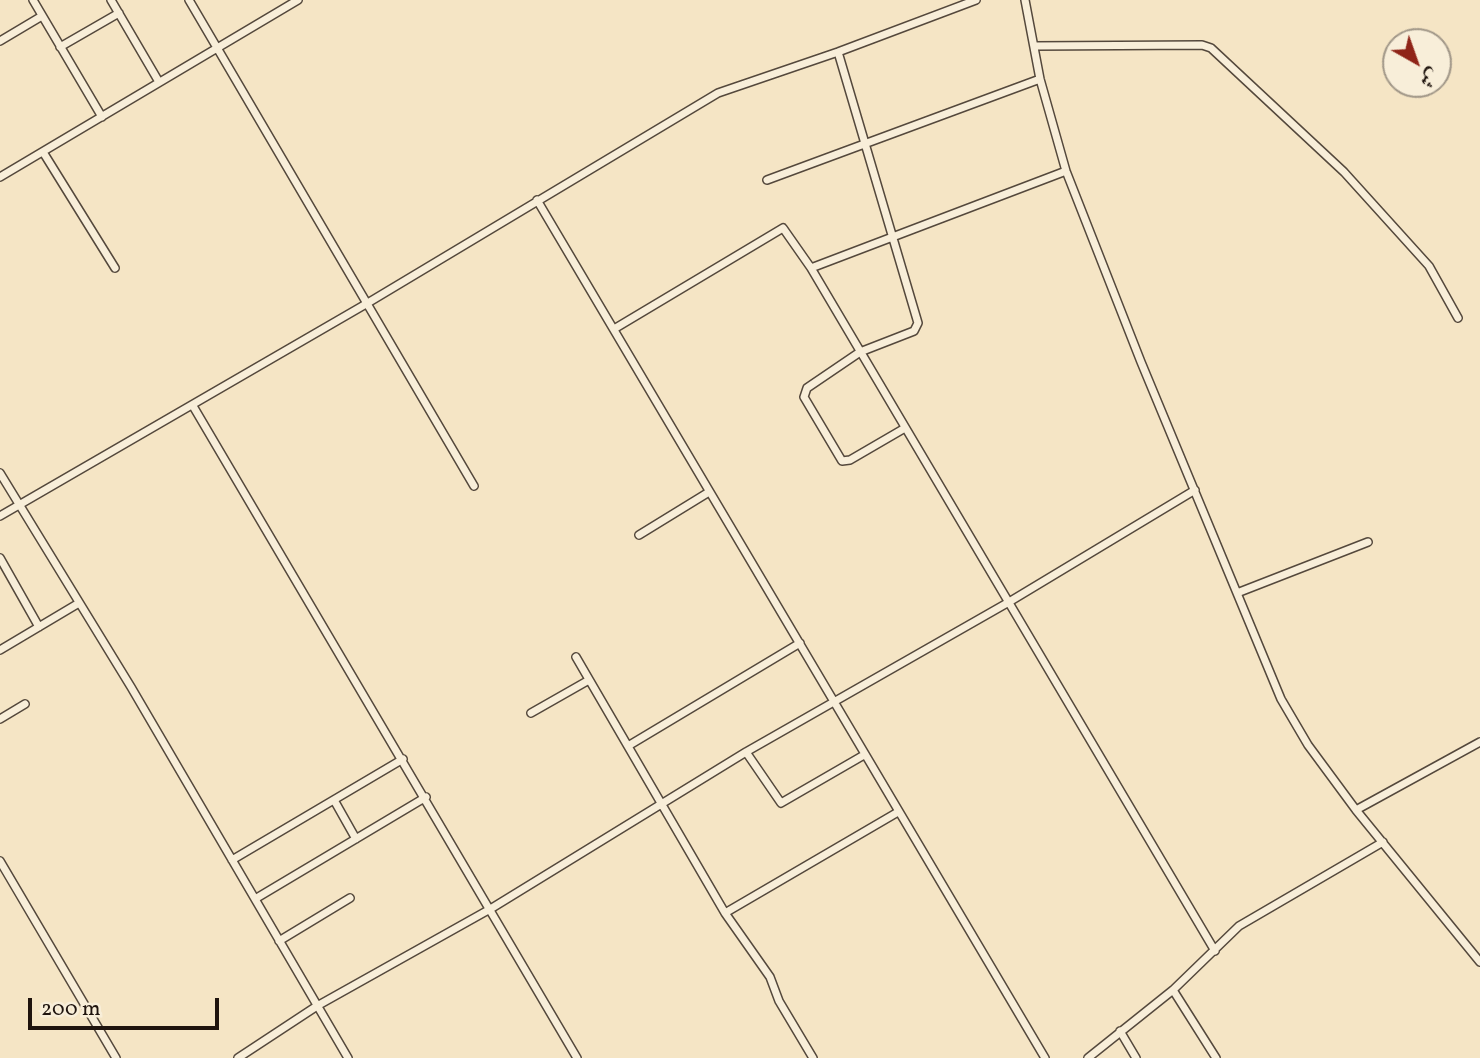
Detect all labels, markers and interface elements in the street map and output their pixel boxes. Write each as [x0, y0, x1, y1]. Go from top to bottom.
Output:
north arrow [1382, 28, 1452, 98]
text: ش [1414, 62, 1445, 94]
scale bar [32, 984, 222, 1028]
text: 200 m [41, 995, 101, 1024]

